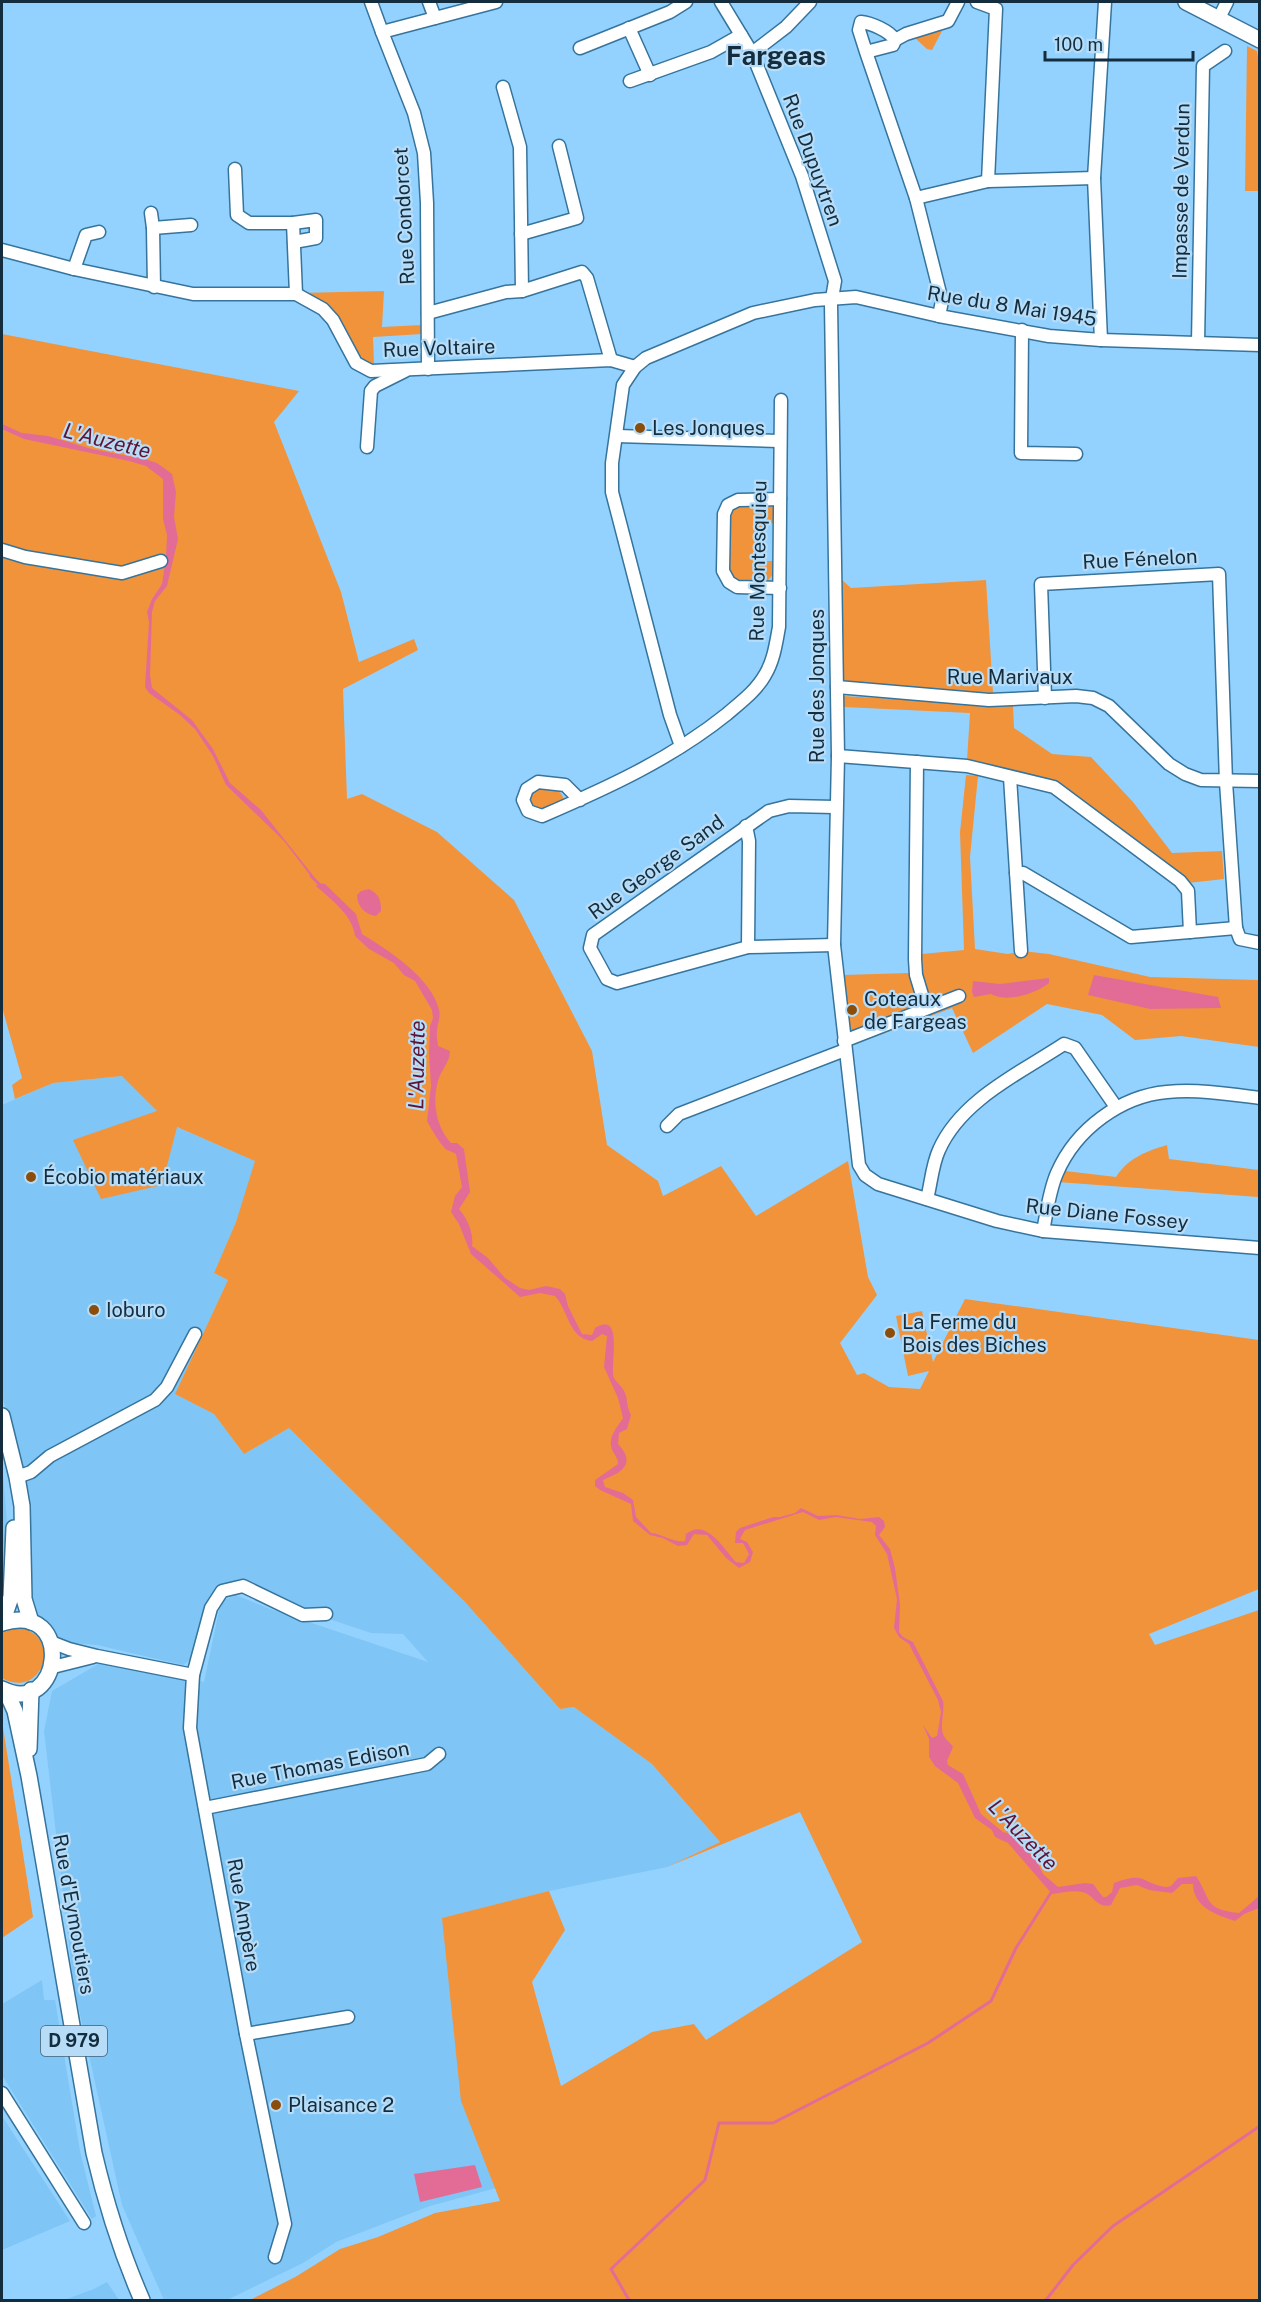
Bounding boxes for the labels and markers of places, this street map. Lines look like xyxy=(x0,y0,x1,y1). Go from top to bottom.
place label: Les Jonques xyxy=(652,416,765,440)
marker: Les Jonques xyxy=(633,421,647,435)
place label: Coteaux de Fargeas xyxy=(864,987,967,1034)
marker: Coteaux de Fargeas xyxy=(845,1003,859,1017)
place label: Écobio matériaux xyxy=(43,1164,204,1189)
marker: Écobio matériaux xyxy=(24,1170,38,1184)
place label: Ioburo xyxy=(106,1298,165,1322)
marker: Ioburo xyxy=(87,1303,101,1317)
place label: La Ferme du Bois des Biches xyxy=(902,1310,1047,1357)
marker: La Ferme du Bois des Biches xyxy=(883,1326,897,1340)
place label: Plaisance 2 xyxy=(288,2093,394,2117)
marker: Plaisance 2 xyxy=(269,2098,283,2112)

